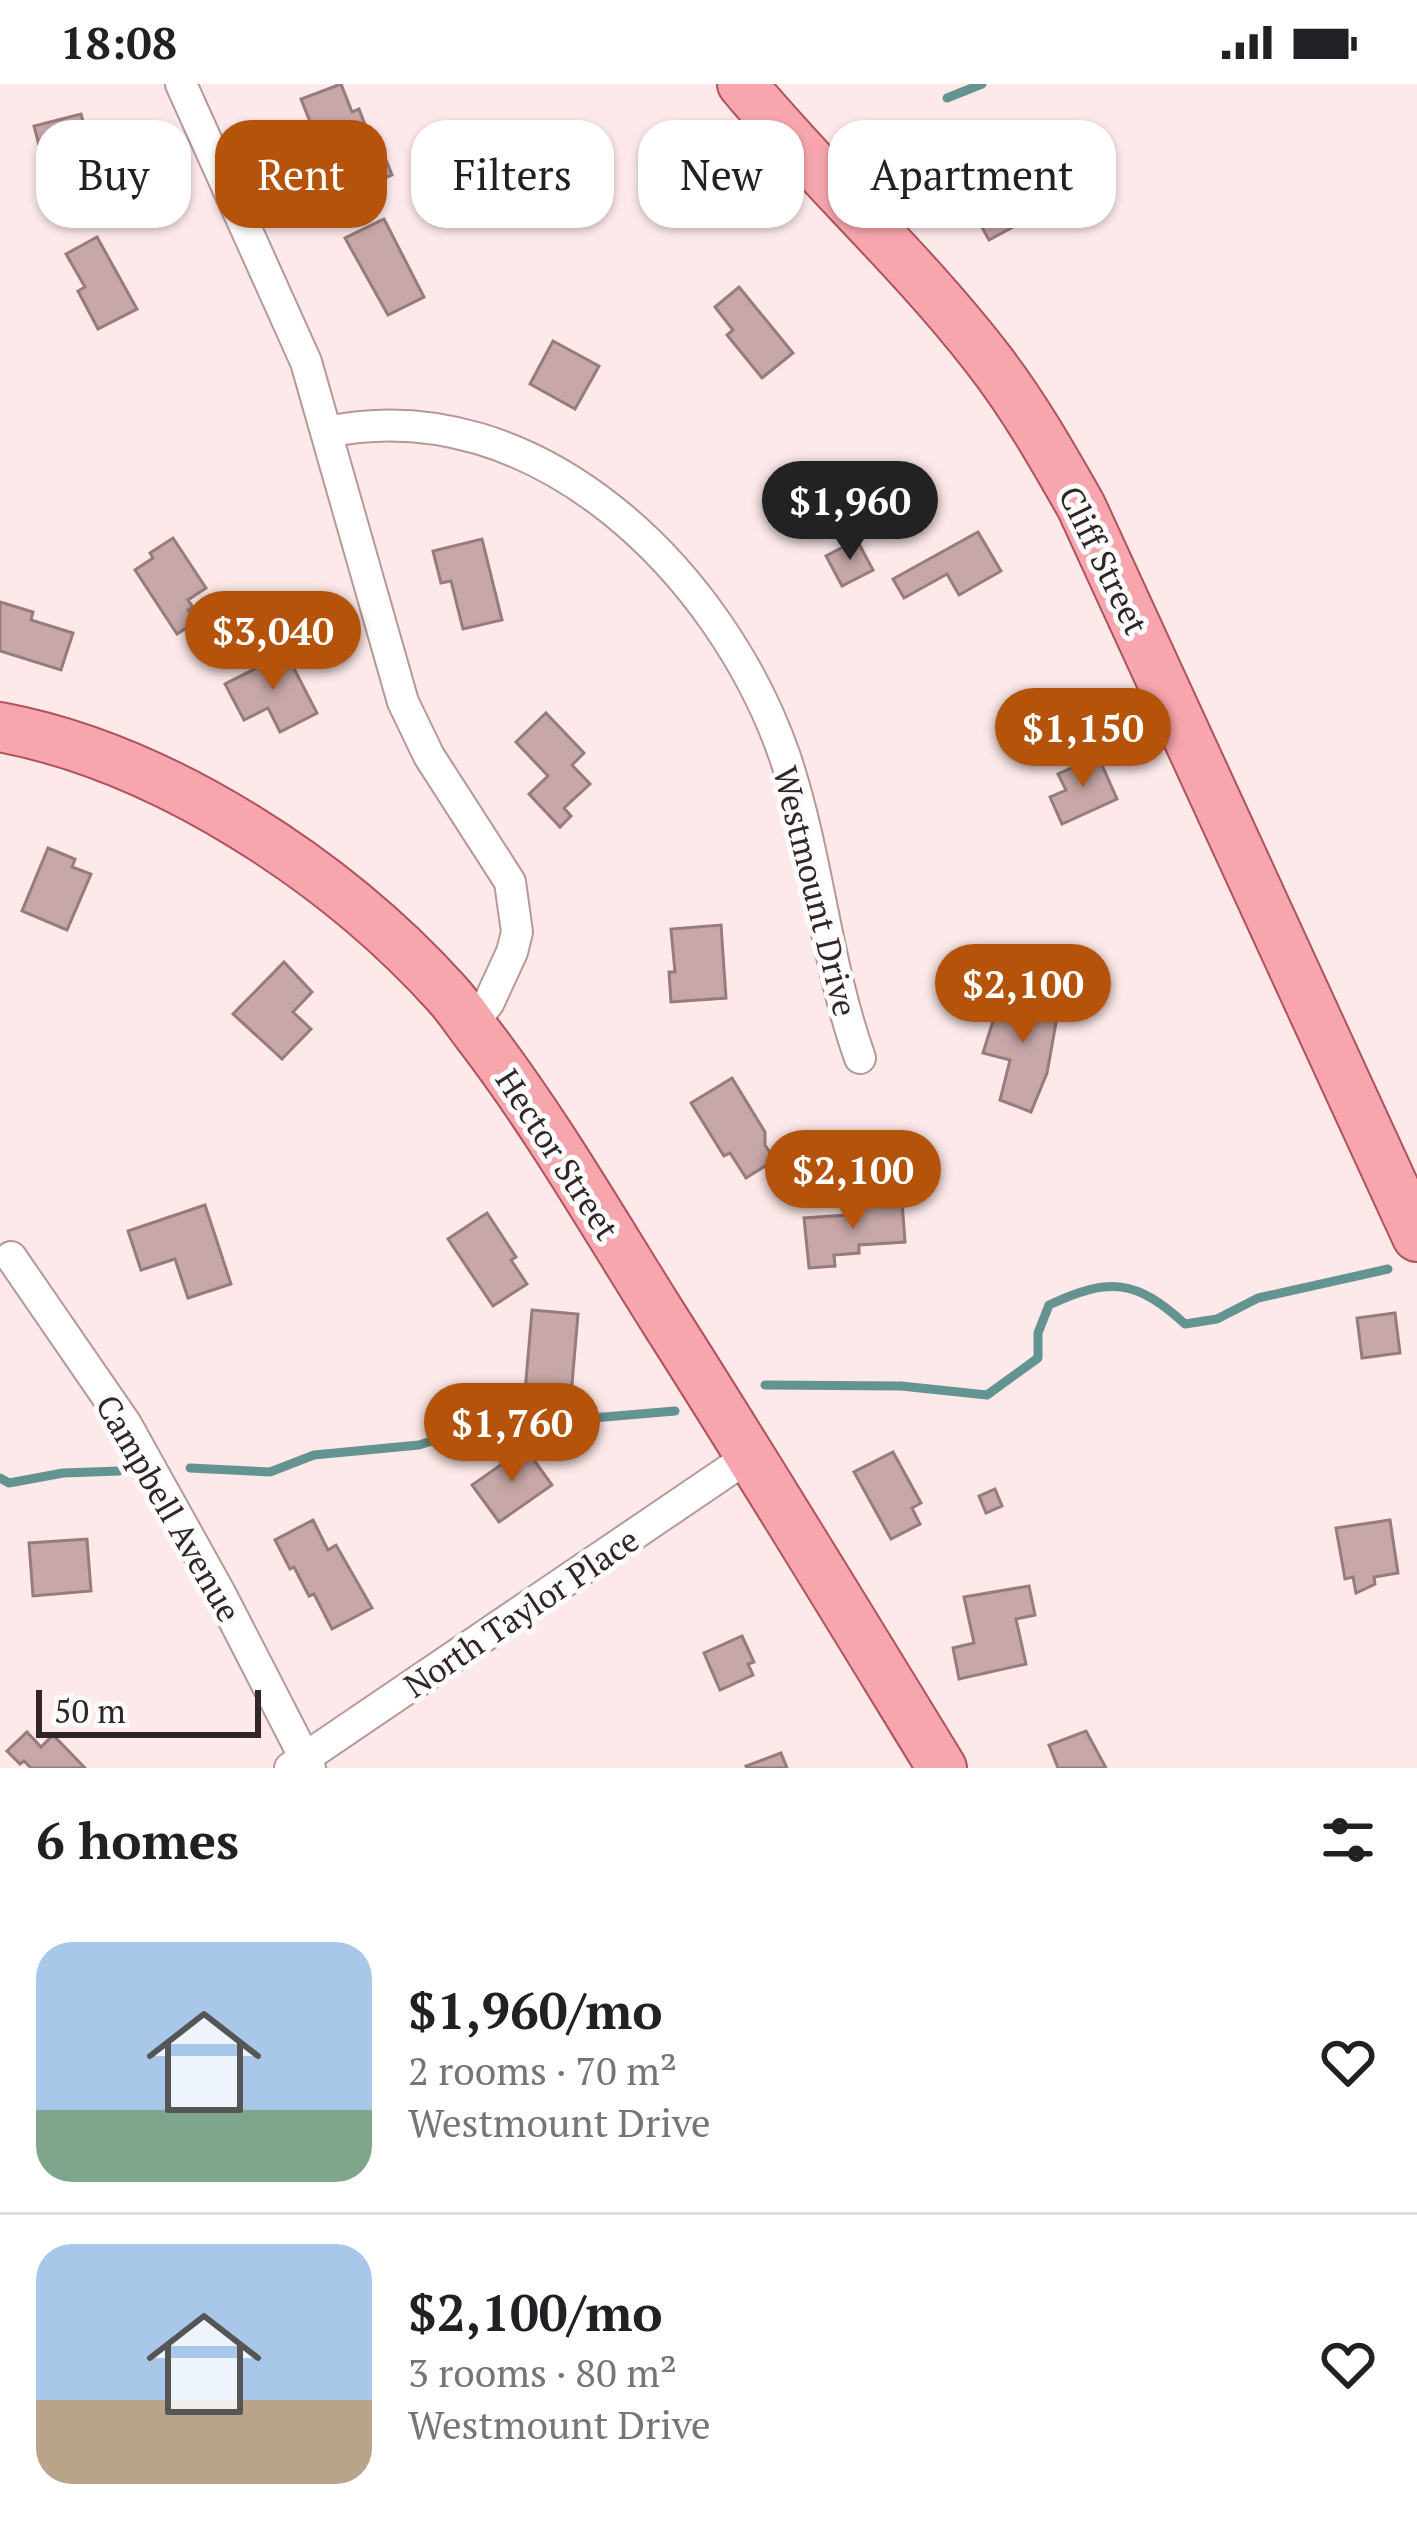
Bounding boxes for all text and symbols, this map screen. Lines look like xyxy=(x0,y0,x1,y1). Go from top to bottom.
text: 18:08 xyxy=(60,12,177,72)
chip: Buy xyxy=(36,120,191,228)
chip: Rent xyxy=(215,120,387,228)
chip: Filters xyxy=(411,120,614,228)
chip: New xyxy=(638,120,804,228)
chip: Apartment xyxy=(828,120,1116,228)
pin: $1,960 xyxy=(752,461,948,563)
text: $1,960 xyxy=(789,474,911,526)
street label: Cliff Street xyxy=(1050,479,1158,641)
pin: $3,040 xyxy=(175,591,371,693)
text: $3,040 xyxy=(212,604,334,656)
pin: $1,150 xyxy=(985,688,1181,790)
text: $1,150 xyxy=(1022,701,1144,753)
street label: Westmount Drive xyxy=(764,762,868,1020)
pin: $2,100 xyxy=(925,944,1121,1046)
text: $2,100 xyxy=(962,957,1084,1009)
street label: Hector Street xyxy=(487,1060,629,1248)
pin: $2,100 xyxy=(755,1130,951,1232)
text: $2,100 xyxy=(792,1143,914,1195)
pin: $1,760 xyxy=(414,1383,610,1485)
street label: Campbell Avenue xyxy=(87,1387,251,1629)
text: $1,760 xyxy=(451,1396,573,1448)
street label: North Taylor Place xyxy=(395,1518,647,1706)
scale bar xyxy=(36,1684,261,1737)
text: 50 m xyxy=(54,1689,126,1732)
text: 6 homes xyxy=(36,1806,239,1874)
icon: filters xyxy=(1315,1807,1381,1873)
text: $1,960/mo xyxy=(408,1976,663,2044)
icon: home xyxy=(132,1990,276,2134)
icon: heart xyxy=(1315,2029,1381,2095)
text: 2 rooms · 70 m² xyxy=(408,2044,677,2096)
text: Westmount Drive xyxy=(408,2096,711,2148)
text: $2,100/mo xyxy=(408,2278,663,2346)
icon: home xyxy=(132,2292,276,2436)
icon: heart xyxy=(1315,2331,1381,2397)
text: 3 rooms · 80 m² xyxy=(408,2346,677,2398)
text: Westmount Drive xyxy=(408,2398,711,2450)

